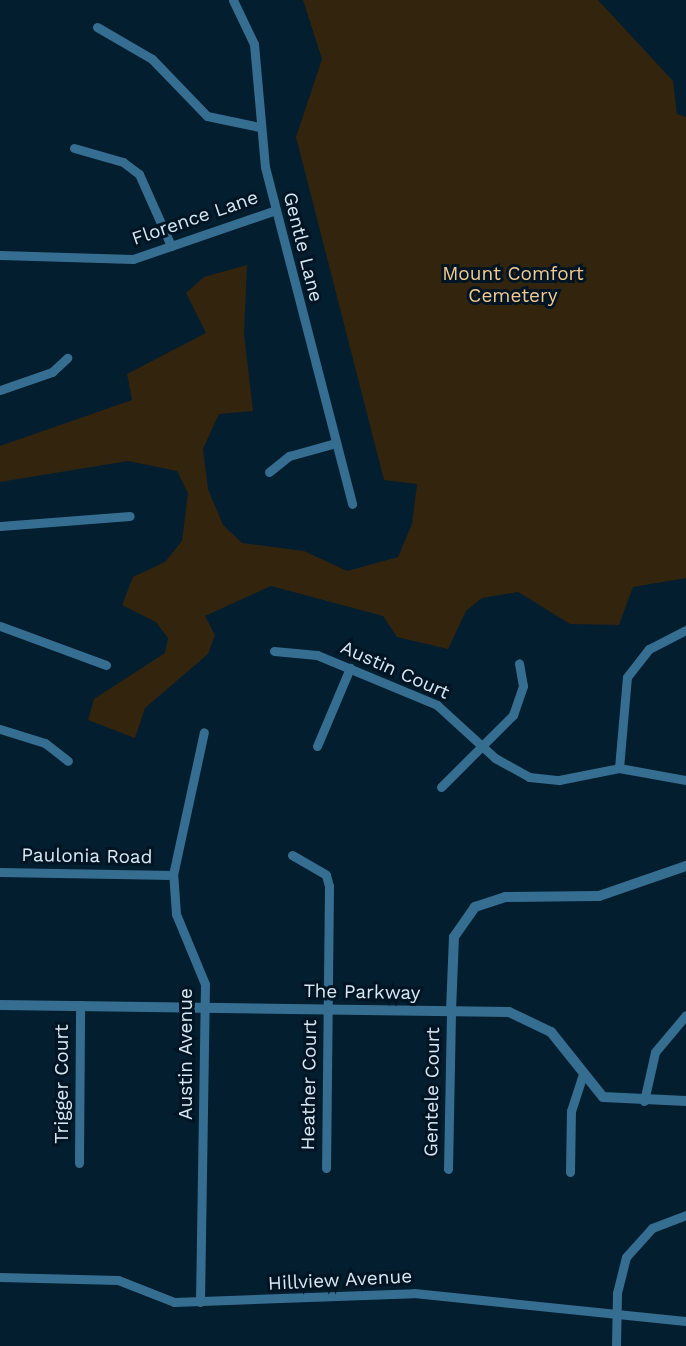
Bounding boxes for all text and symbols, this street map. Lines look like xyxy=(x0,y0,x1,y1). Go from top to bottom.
street label: Florence Lane xyxy=(129,186,261,250)
street label: Gentle Lane xyxy=(278,190,328,304)
park label: Mount Comfort Cemetery xyxy=(442,263,584,307)
street label: Austin Court xyxy=(337,636,453,704)
street label: Paulonia Road xyxy=(21,843,153,869)
street label: The Parkway xyxy=(303,980,421,1004)
street label: Austin Avenue xyxy=(175,988,197,1120)
street label: Heather Court xyxy=(296,1019,322,1151)
street label: Trigger Court xyxy=(51,1024,73,1144)
street label: Gentele Court xyxy=(419,1027,445,1157)
street label: Hillview Avenue xyxy=(267,1265,413,1295)

